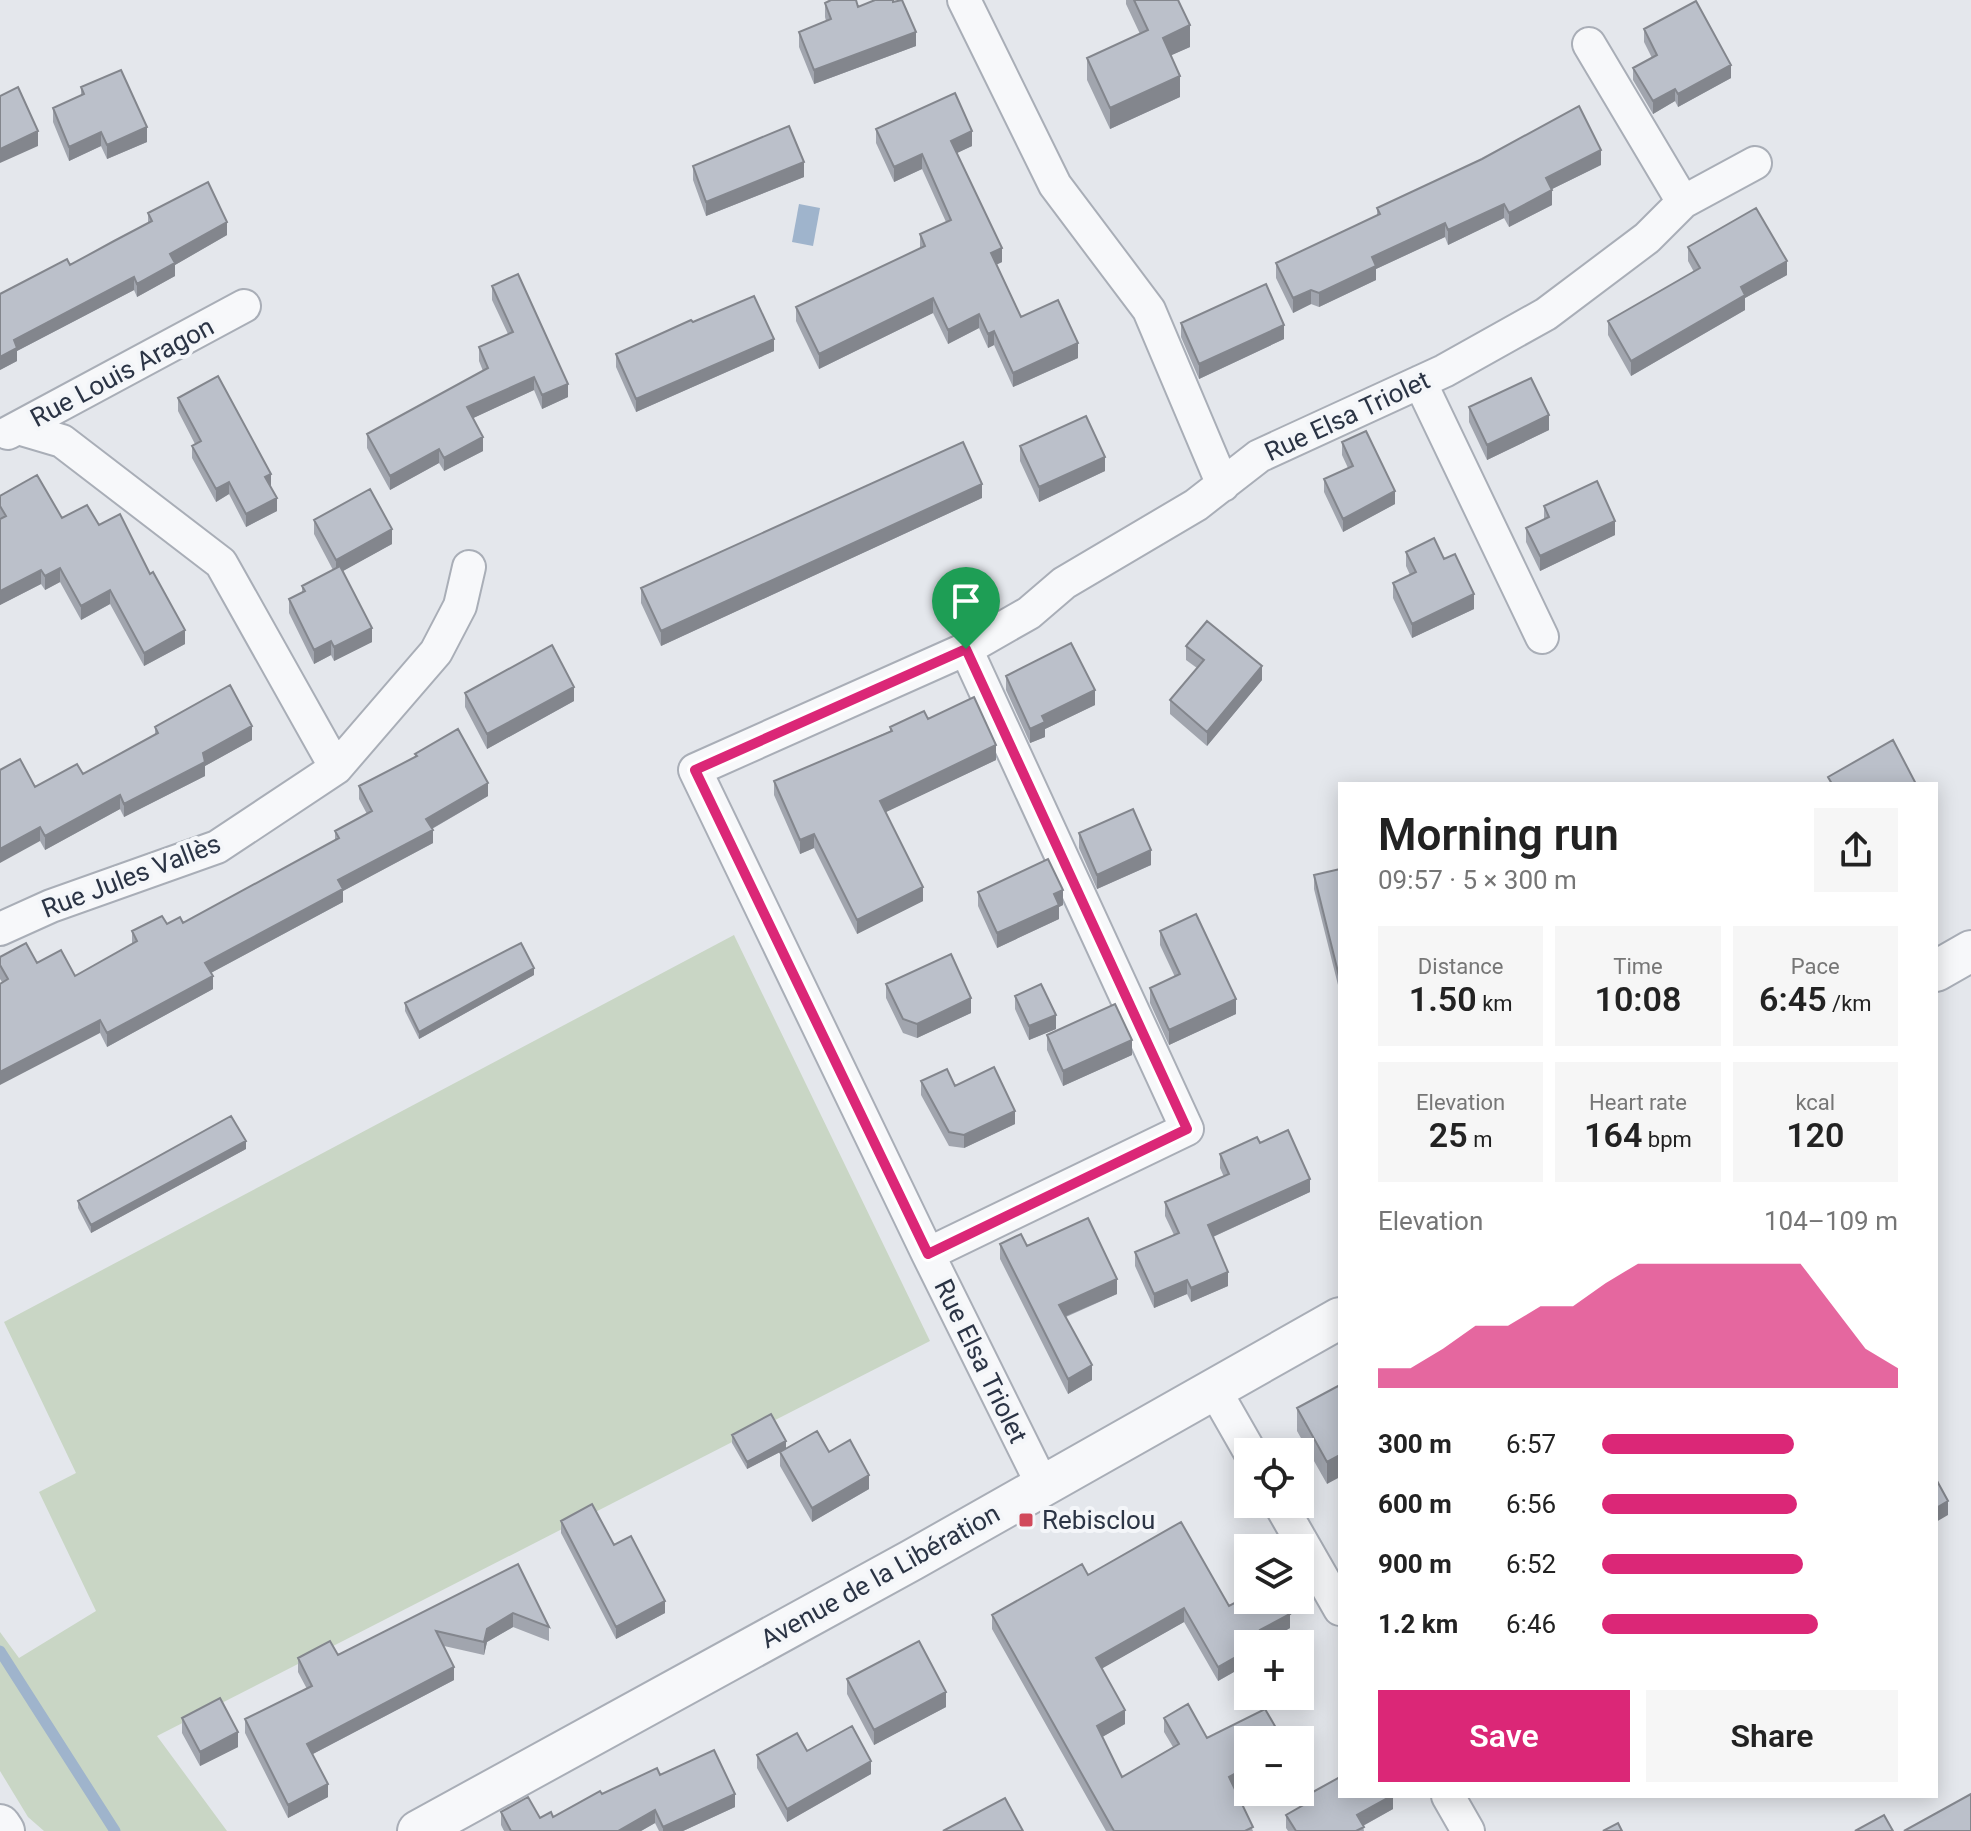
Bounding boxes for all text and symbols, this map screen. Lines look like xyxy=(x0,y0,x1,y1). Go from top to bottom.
street label: Rue Louis Aragon xyxy=(25,311,219,433)
street label: Rue Elsa Triolet xyxy=(1260,365,1434,467)
pin xyxy=(932,567,1000,649)
icon: arrive xyxy=(944,579,988,623)
button: share xyxy=(1814,808,1898,892)
text: Morning run xyxy=(1378,809,1619,861)
street label: Rue Jules Vallès xyxy=(37,828,225,924)
text: 09:57 · 5 × 300 m xyxy=(1378,865,1577,895)
text: Distance xyxy=(1418,954,1503,979)
text: Time xyxy=(1613,954,1663,979)
text: Pace xyxy=(1791,954,1840,979)
text: 1.50 xyxy=(1409,979,1477,1019)
text: 10:08 xyxy=(1595,979,1681,1019)
text: 6:45 xyxy=(1759,979,1827,1019)
text: km xyxy=(1477,991,1513,1016)
text: /km xyxy=(1827,991,1872,1016)
text: Elevation xyxy=(1416,1090,1505,1115)
text: Heart rate xyxy=(1589,1090,1687,1115)
text: kcal xyxy=(1795,1090,1835,1115)
text: 25 xyxy=(1429,1115,1468,1155)
text: 164 xyxy=(1584,1115,1642,1155)
text: 120 xyxy=(1786,1115,1844,1155)
text: m xyxy=(1468,1127,1492,1152)
text: bpm xyxy=(1642,1127,1692,1152)
text: Elevation xyxy=(1378,1206,1483,1236)
text: 104–109 m xyxy=(1764,1206,1898,1236)
street label: Rue Elsa Triolet xyxy=(928,1274,1034,1448)
text: 300 m xyxy=(1378,1429,1452,1459)
text: 6:57 xyxy=(1506,1429,1556,1459)
map controls xyxy=(1234,1438,1314,1806)
button: locate xyxy=(1234,1438,1314,1518)
text: 600 m xyxy=(1378,1489,1452,1519)
text: 6:56 xyxy=(1506,1489,1556,1519)
street label: Avenue de la Libération xyxy=(755,1498,1005,1654)
place label: Rebisclou xyxy=(1042,1505,1155,1535)
marker: Rebisclou xyxy=(1017,1511,1035,1529)
button: layers xyxy=(1234,1534,1314,1614)
text: 900 m xyxy=(1378,1549,1452,1579)
text: 6:52 xyxy=(1506,1549,1556,1579)
text: 1.2 km xyxy=(1378,1609,1458,1639)
text: 6:46 xyxy=(1506,1609,1556,1639)
button: + xyxy=(1234,1630,1314,1710)
button: Save xyxy=(1378,1690,1630,1782)
button: Share xyxy=(1646,1690,1898,1782)
button: − xyxy=(1234,1726,1314,1806)

